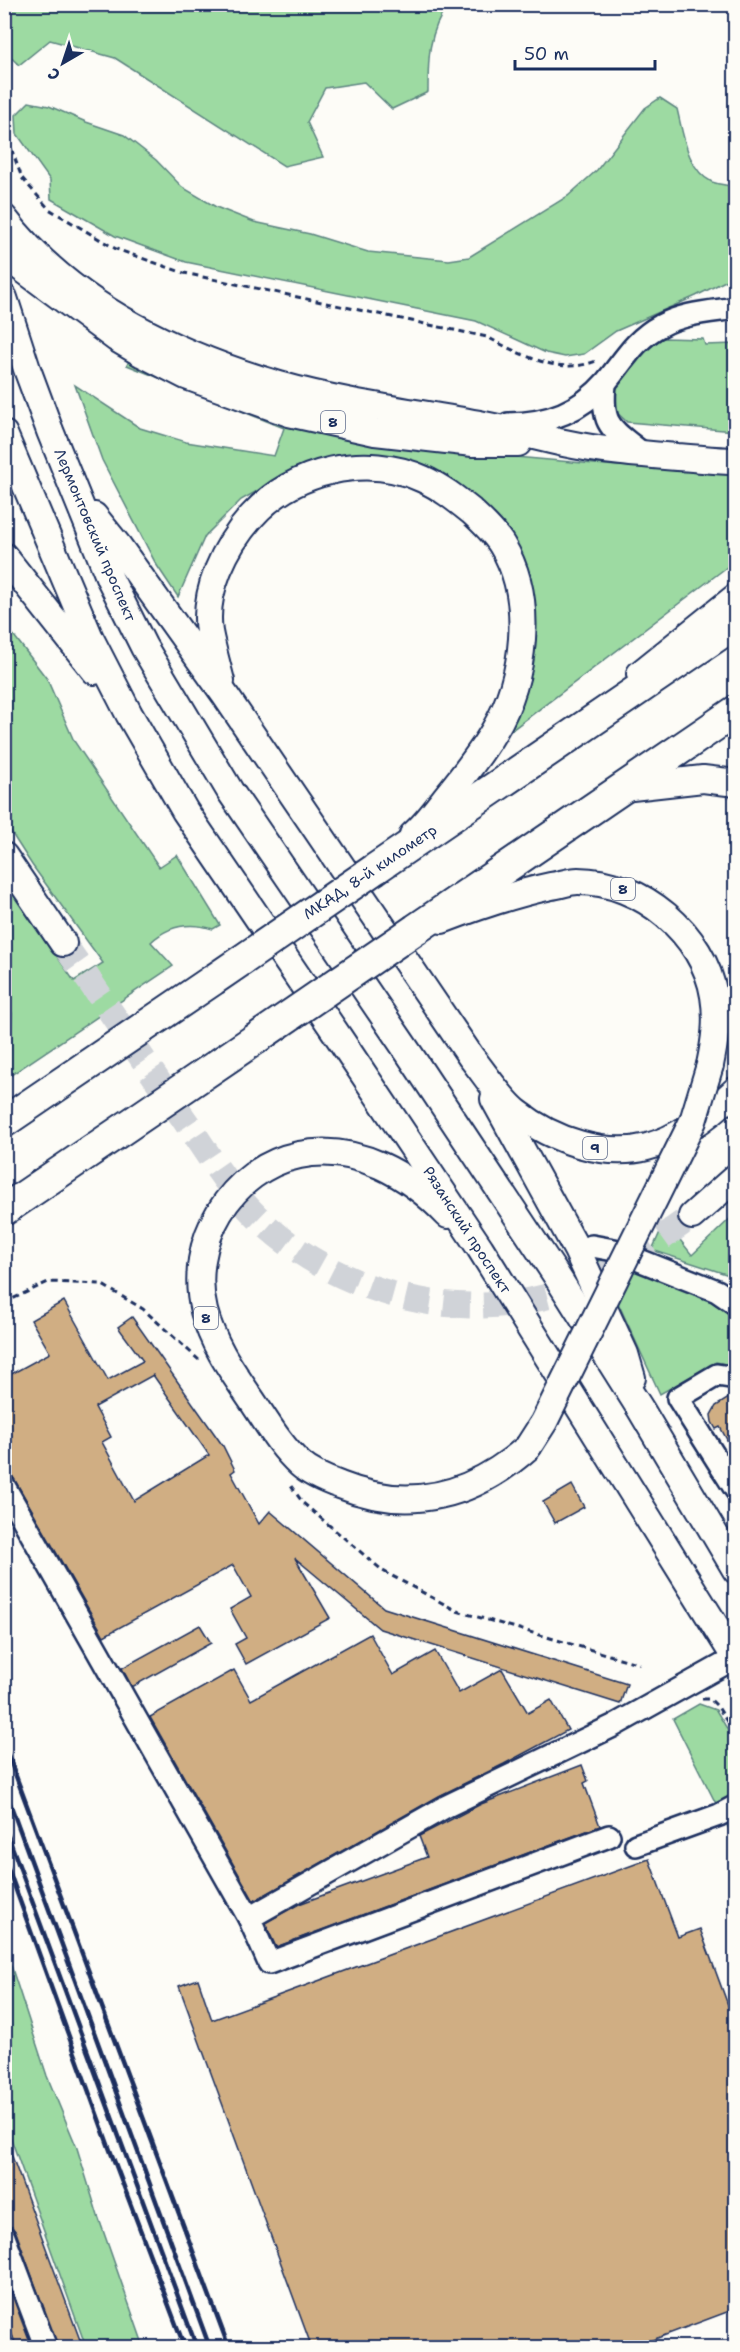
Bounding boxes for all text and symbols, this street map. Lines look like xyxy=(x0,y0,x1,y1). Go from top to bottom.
north arrow xyxy=(33,33,93,93)
scale bar xyxy=(515,33,654,71)
text: 50 m xyxy=(524,42,569,66)
text: С xyxy=(43,63,64,86)
road number: 8 xyxy=(321,411,345,433)
street label: Лермонтовский проспект xyxy=(49,445,141,625)
street label: МКАД, 8-й километр xyxy=(299,820,441,924)
road number: 8 xyxy=(611,878,635,900)
road number: 9 xyxy=(583,1137,607,1159)
street label: Рязанский проспект xyxy=(418,1163,516,1298)
road number: 8 xyxy=(194,1307,218,1329)

